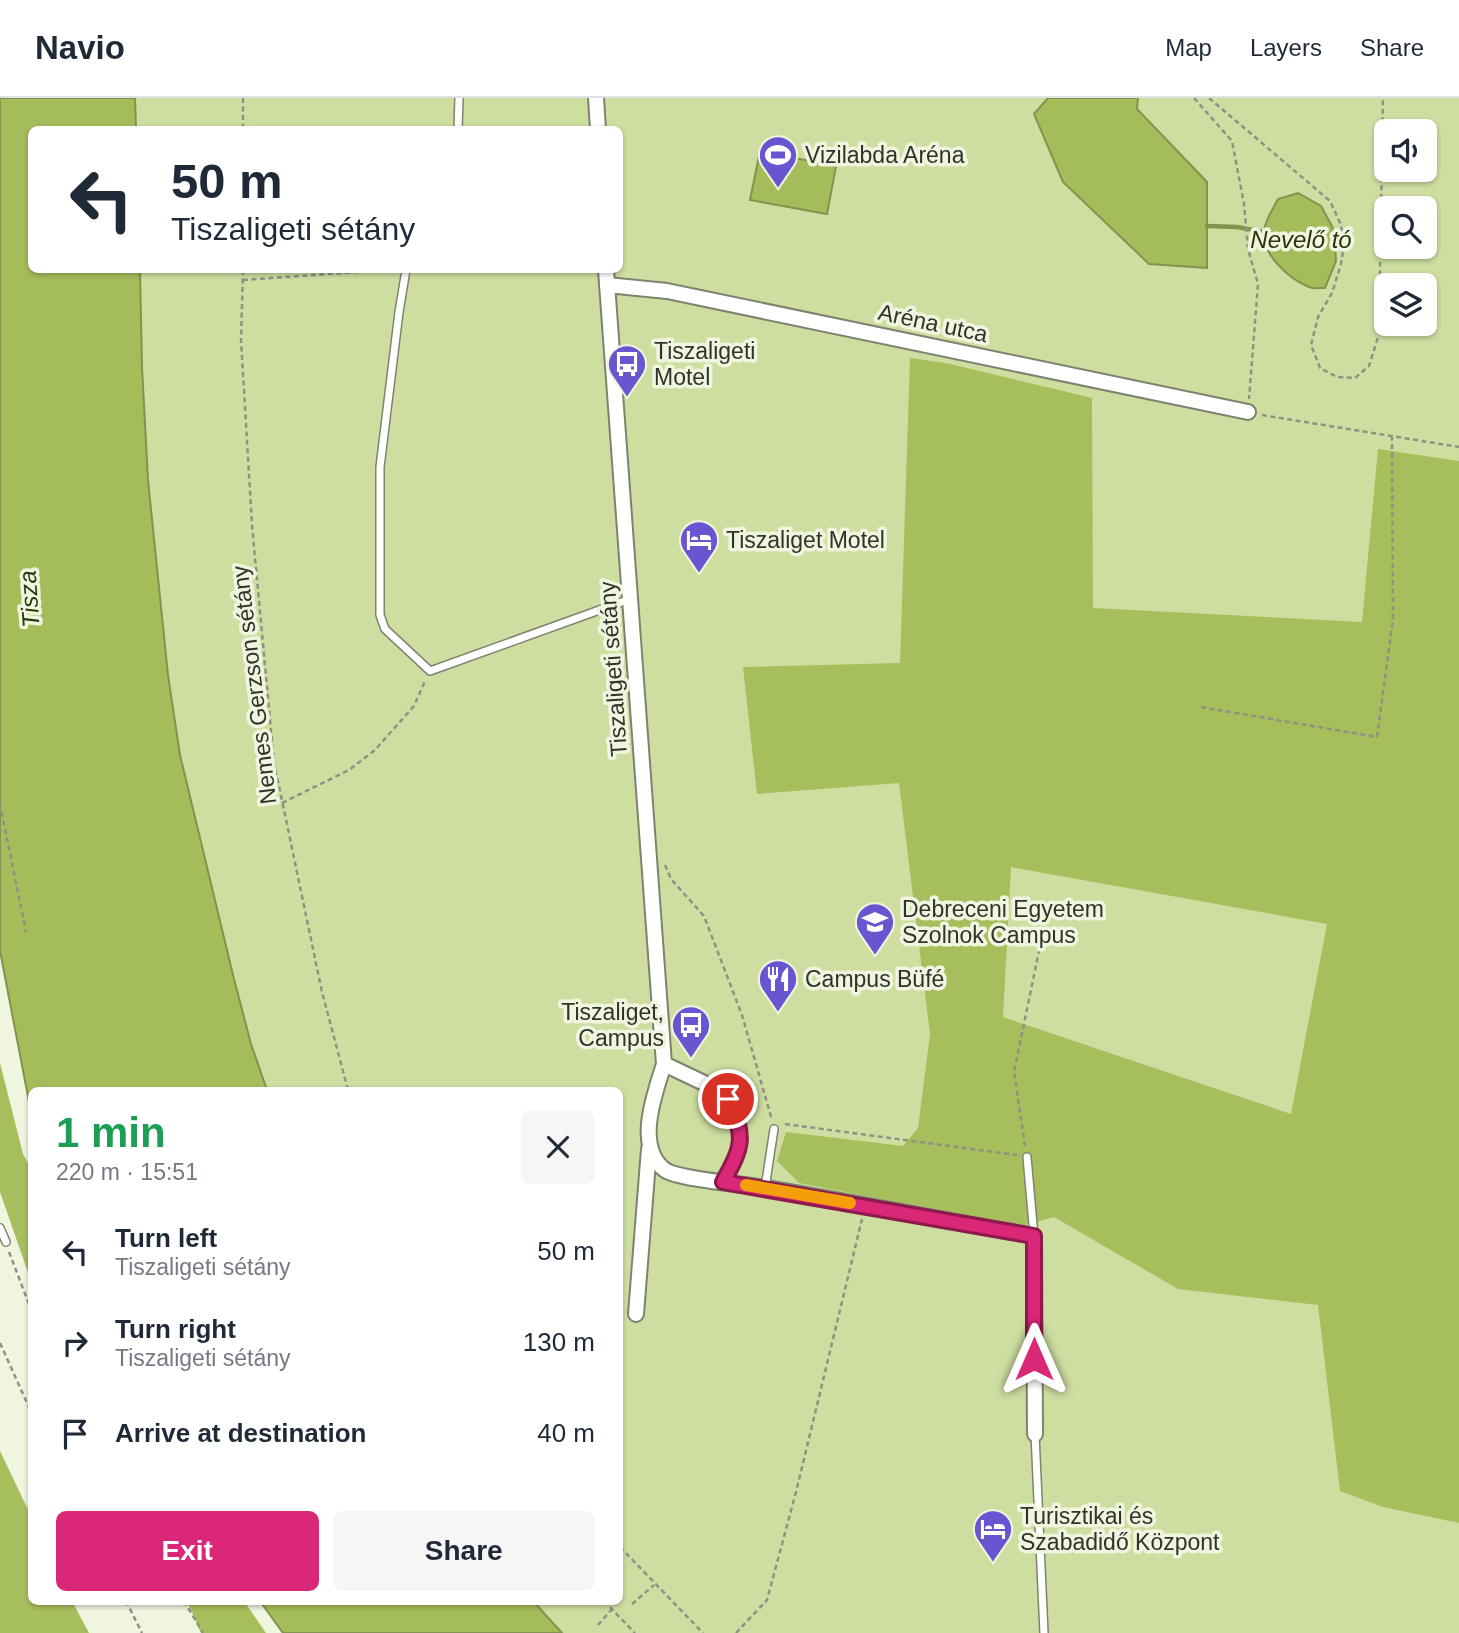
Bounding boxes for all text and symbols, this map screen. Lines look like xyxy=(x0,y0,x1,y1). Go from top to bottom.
text: Navio xyxy=(35,29,125,66)
text: Map xyxy=(1165,34,1212,61)
text: Layers xyxy=(1250,34,1322,61)
text: Share xyxy=(1360,34,1424,61)
map controls xyxy=(1374,119,1437,336)
button: sound xyxy=(1374,119,1437,182)
sports icon: Vizilabda Aréna xyxy=(757,134,799,189)
place label: Vizilabda Aréna xyxy=(805,142,965,168)
icon: left xyxy=(56,154,147,245)
text: 50 m xyxy=(171,154,283,208)
button: search xyxy=(1374,196,1437,259)
text: Tiszaligeti sétány xyxy=(171,211,415,247)
water label: Nevelő tó xyxy=(1250,226,1352,253)
button: layers xyxy=(1374,273,1437,336)
street label: Aréna utca xyxy=(876,299,990,347)
place label: Tiszaligeti Motel xyxy=(654,338,755,390)
bus stop icon: Tiszaligeti Motel xyxy=(606,343,648,398)
hotel icon: Tiszaliget Motel xyxy=(678,519,720,574)
place label: Tiszaliget Motel xyxy=(726,527,885,553)
street label: Nemes Gerzson sétány xyxy=(226,564,282,806)
water label: Tisza xyxy=(14,570,44,628)
street label: Tiszaligeti sétány xyxy=(594,580,632,757)
place label: Debreceni Egyetem Szolnok Campus xyxy=(902,896,1104,948)
school or university icon: Debreceni Egyetem Szolnok Campus xyxy=(854,901,896,956)
restaurant icon: Campus Büfé xyxy=(757,958,799,1013)
place label: Campus Büfé xyxy=(805,966,944,992)
place label: Tiszaliget, Campus xyxy=(561,999,664,1051)
bus stop icon: Tiszaliget, Campus xyxy=(670,1004,712,1059)
pin xyxy=(698,1069,758,1129)
icon: arrive xyxy=(709,1080,747,1118)
text: 1 min xyxy=(56,1109,166,1156)
button: close xyxy=(521,1110,595,1184)
text: 220 m · 15:51 xyxy=(56,1159,198,1185)
text: Turn left xyxy=(115,1223,217,1253)
icon: left xyxy=(56,1233,94,1271)
text: 50 m xyxy=(537,1236,595,1266)
text: Tiszaligeti sétány xyxy=(115,1254,291,1280)
text: Turn right xyxy=(115,1314,236,1344)
position arrow xyxy=(997,1322,1071,1396)
icon: right xyxy=(56,1324,94,1362)
text: 130 m xyxy=(523,1327,595,1357)
text: Tiszaligeti sétány xyxy=(115,1345,291,1371)
icon: arrive xyxy=(56,1415,94,1453)
text: Arrive at destination xyxy=(115,1418,366,1448)
text: 40 m xyxy=(537,1418,595,1448)
place label: Turisztikai és Szabadidő Központ xyxy=(1020,1503,1220,1555)
hotel icon: Turisztikai és Szabadidő Központ xyxy=(972,1508,1014,1563)
button: Exit xyxy=(56,1511,319,1591)
button: Share xyxy=(333,1511,595,1591)

